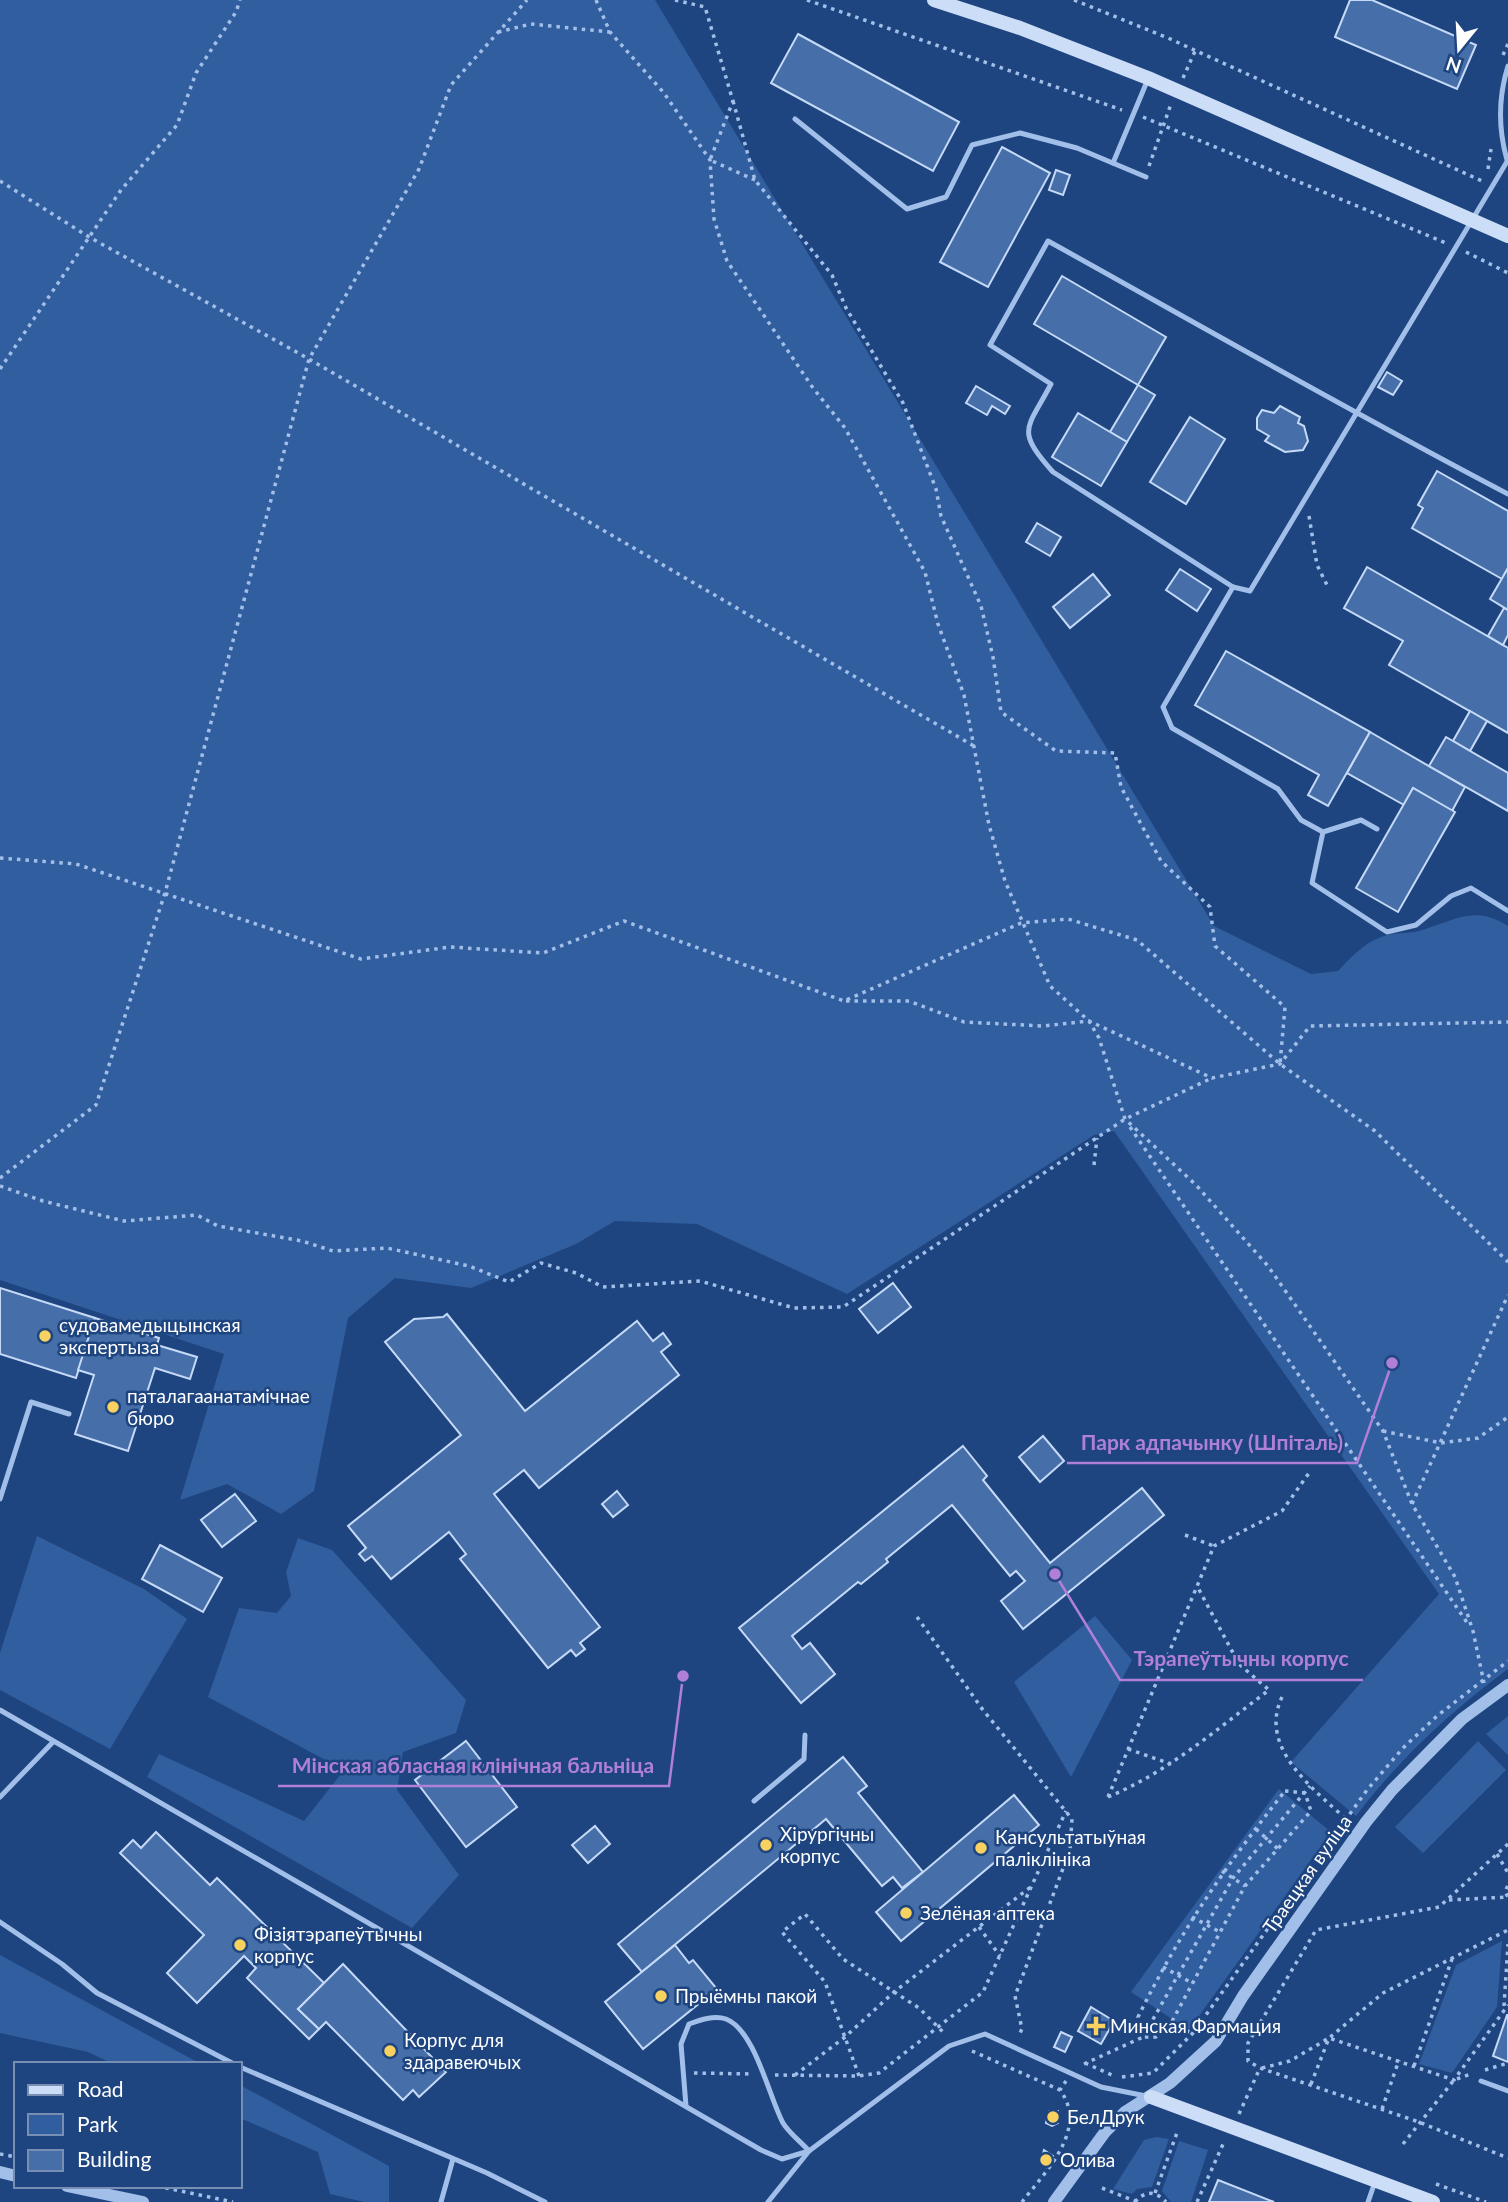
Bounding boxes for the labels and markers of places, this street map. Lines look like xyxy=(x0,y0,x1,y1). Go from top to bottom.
place label: судовамедыцынская экспертыза xyxy=(59,1313,241,1358)
marker: судовамедыцынская экспертыза xyxy=(37,1328,53,1344)
place label: паталагаанатамічнае бюро xyxy=(127,1384,310,1429)
marker: паталагаанатамічнае бюро xyxy=(105,1399,121,1415)
callout: Парк адпачынку (Шпіталь) xyxy=(1067,1421,1357,1463)
callout: Тэрапеўтычны корпус xyxy=(1120,1638,1363,1680)
callout: Мінская абласная клінічная бальніца xyxy=(278,1744,669,1786)
place label: Хірургічны корпус xyxy=(780,1822,874,1867)
place label: Кансультатыўная паліклініка xyxy=(995,1825,1146,1870)
marker: Хірургічны корпус xyxy=(758,1837,774,1853)
marker: Кансультатыўная паліклініка xyxy=(973,1840,989,1856)
place label: Зелёная аптека xyxy=(920,1901,1055,1924)
marker: Зелёная аптека xyxy=(898,1905,914,1921)
place label: Фізіятэрапеўтычны корпус xyxy=(254,1922,422,1967)
marker: Фізіятэрапеўтычны корпус xyxy=(232,1937,248,1953)
place label: Прыёмны пакой xyxy=(675,1984,817,2007)
marker: Прыёмны пакой xyxy=(653,1988,669,2004)
place label: Минская Фармация xyxy=(1110,2014,1281,2037)
marker: Минская Фармация xyxy=(1088,2018,1104,2034)
place label: Корпус для здаравеючых xyxy=(404,2028,522,2073)
marker: Корпус для здаравеючых xyxy=(382,2043,398,2059)
place label: БелДрук xyxy=(1067,2105,1145,2128)
marker: БелДрук xyxy=(1045,2109,1061,2125)
place label: Олива xyxy=(1060,2148,1115,2171)
marker: Олива xyxy=(1038,2152,1054,2168)

